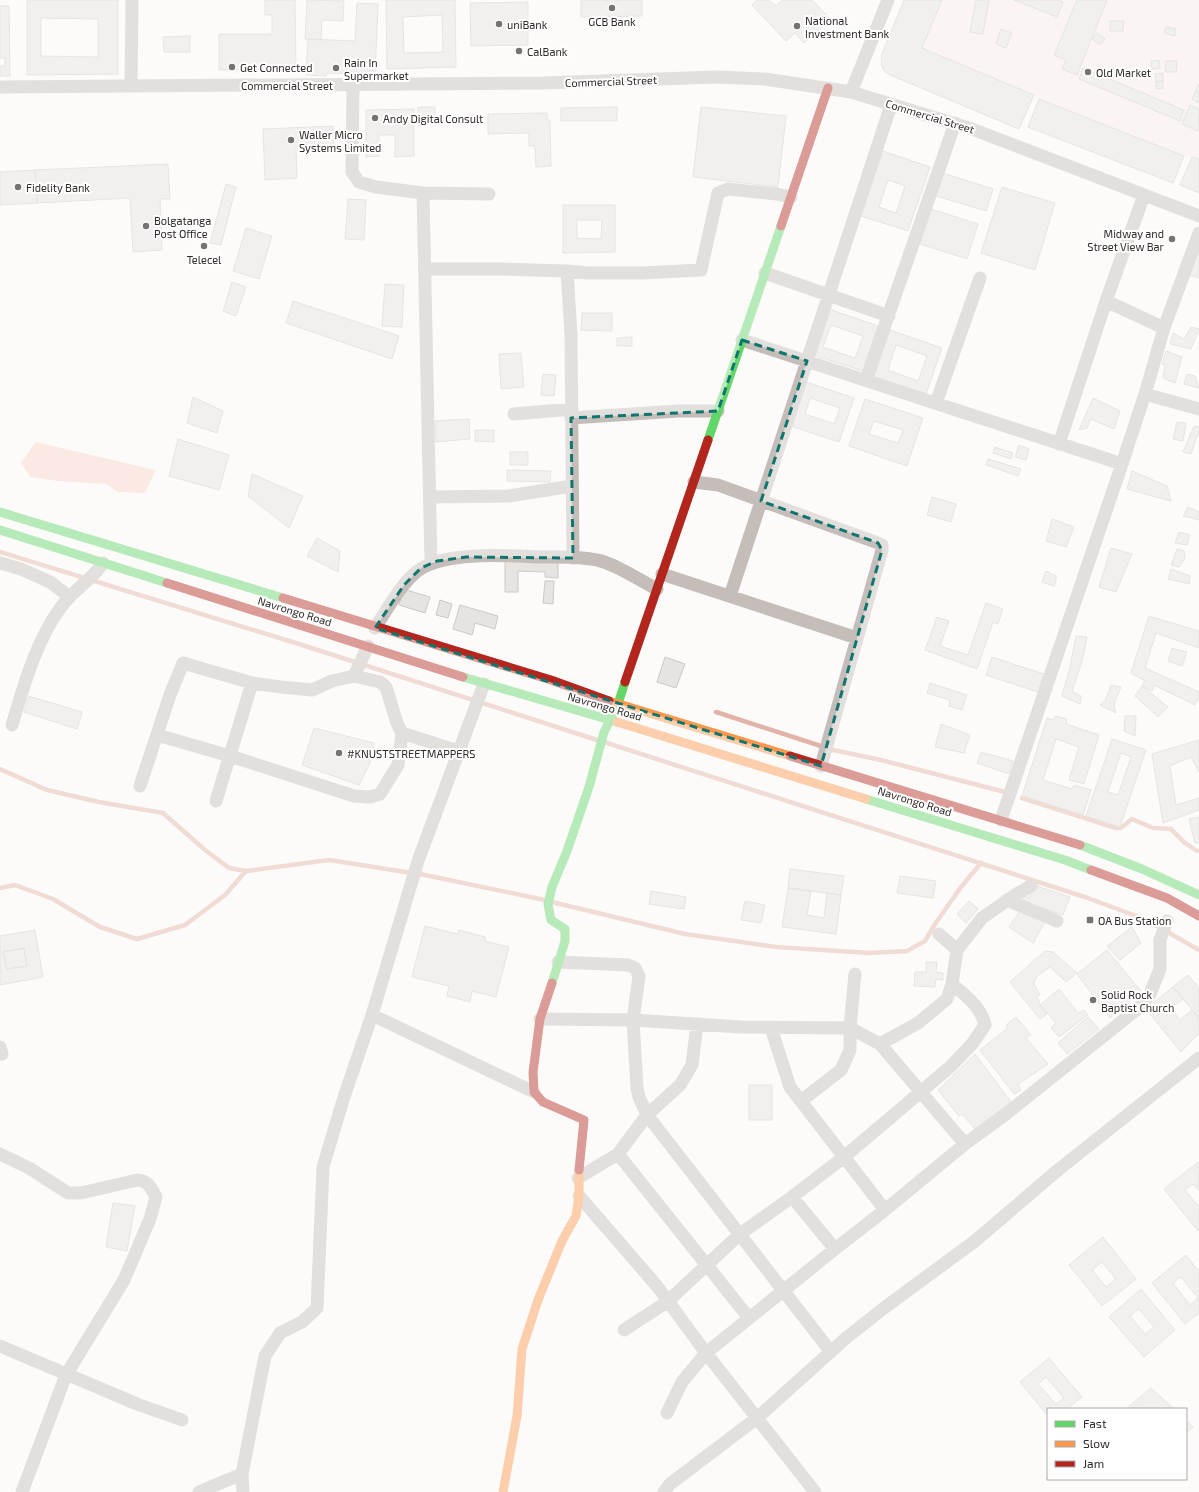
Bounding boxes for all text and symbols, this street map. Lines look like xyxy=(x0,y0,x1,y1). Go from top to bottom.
marker: GCB Bank xyxy=(607,3,617,13)
place label: National Investment Bank xyxy=(805,14,890,40)
place label: GCB Bank xyxy=(588,15,636,28)
place label: uniBank xyxy=(507,18,548,31)
marker: uniBank xyxy=(494,19,504,29)
marker: National Investment Bank xyxy=(792,21,802,31)
place label: CalBank xyxy=(527,45,568,58)
marker: CalBank xyxy=(514,46,524,56)
place label: Rain In Supermarket xyxy=(344,56,409,82)
place label: Get Connected xyxy=(240,61,312,74)
marker: Get Connected xyxy=(227,62,237,72)
marker: Rain In Supermarket xyxy=(331,63,341,73)
place label: Old Market xyxy=(1096,66,1151,79)
marker: Old Market xyxy=(1083,67,1093,77)
street label: Commercial Street xyxy=(565,73,657,89)
street label: Commercial Street xyxy=(241,79,333,92)
street label: Commercial Street xyxy=(884,96,976,136)
place label: Andy Digital Consult xyxy=(383,112,483,125)
marker: Andy Digital Consult xyxy=(370,113,380,123)
place label: Waller Micro Systems Limited xyxy=(299,128,381,154)
marker: Waller Micro Systems Limited xyxy=(286,135,296,145)
place label: Fidelity Bank xyxy=(26,181,90,194)
marker: Fidelity Bank xyxy=(13,182,23,192)
place label: Bolgatanga Post Office xyxy=(154,214,211,240)
marker: Bolgatanga Post Office xyxy=(141,221,151,231)
place label: Midway and Street View Bar xyxy=(1087,227,1165,253)
marker: Midway and Street View Bar xyxy=(1167,234,1177,244)
marker: Telecel xyxy=(199,241,209,251)
place label: Telecel xyxy=(187,253,222,266)
street label: Navrongo Road xyxy=(256,594,334,628)
street label: Navrongo Road xyxy=(566,689,644,723)
place label: #KNUSTSTREETMAPPERS xyxy=(347,747,475,760)
marker: #KNUSTSTREETMAPPERS xyxy=(334,748,344,758)
street label: Navrongo Road xyxy=(876,784,954,818)
place label: OA Bus Station xyxy=(1098,914,1171,927)
marker: OA Bus Station xyxy=(1085,915,1095,925)
place label: Solid Rock Baptist Church xyxy=(1101,988,1174,1014)
marker: Solid Rock Baptist Church xyxy=(1088,995,1098,1005)
legend xyxy=(1047,1408,1187,1480)
text: Fast xyxy=(1083,1416,1107,1430)
text: Slow xyxy=(1083,1436,1110,1450)
text: Jam xyxy=(1083,1456,1104,1470)

